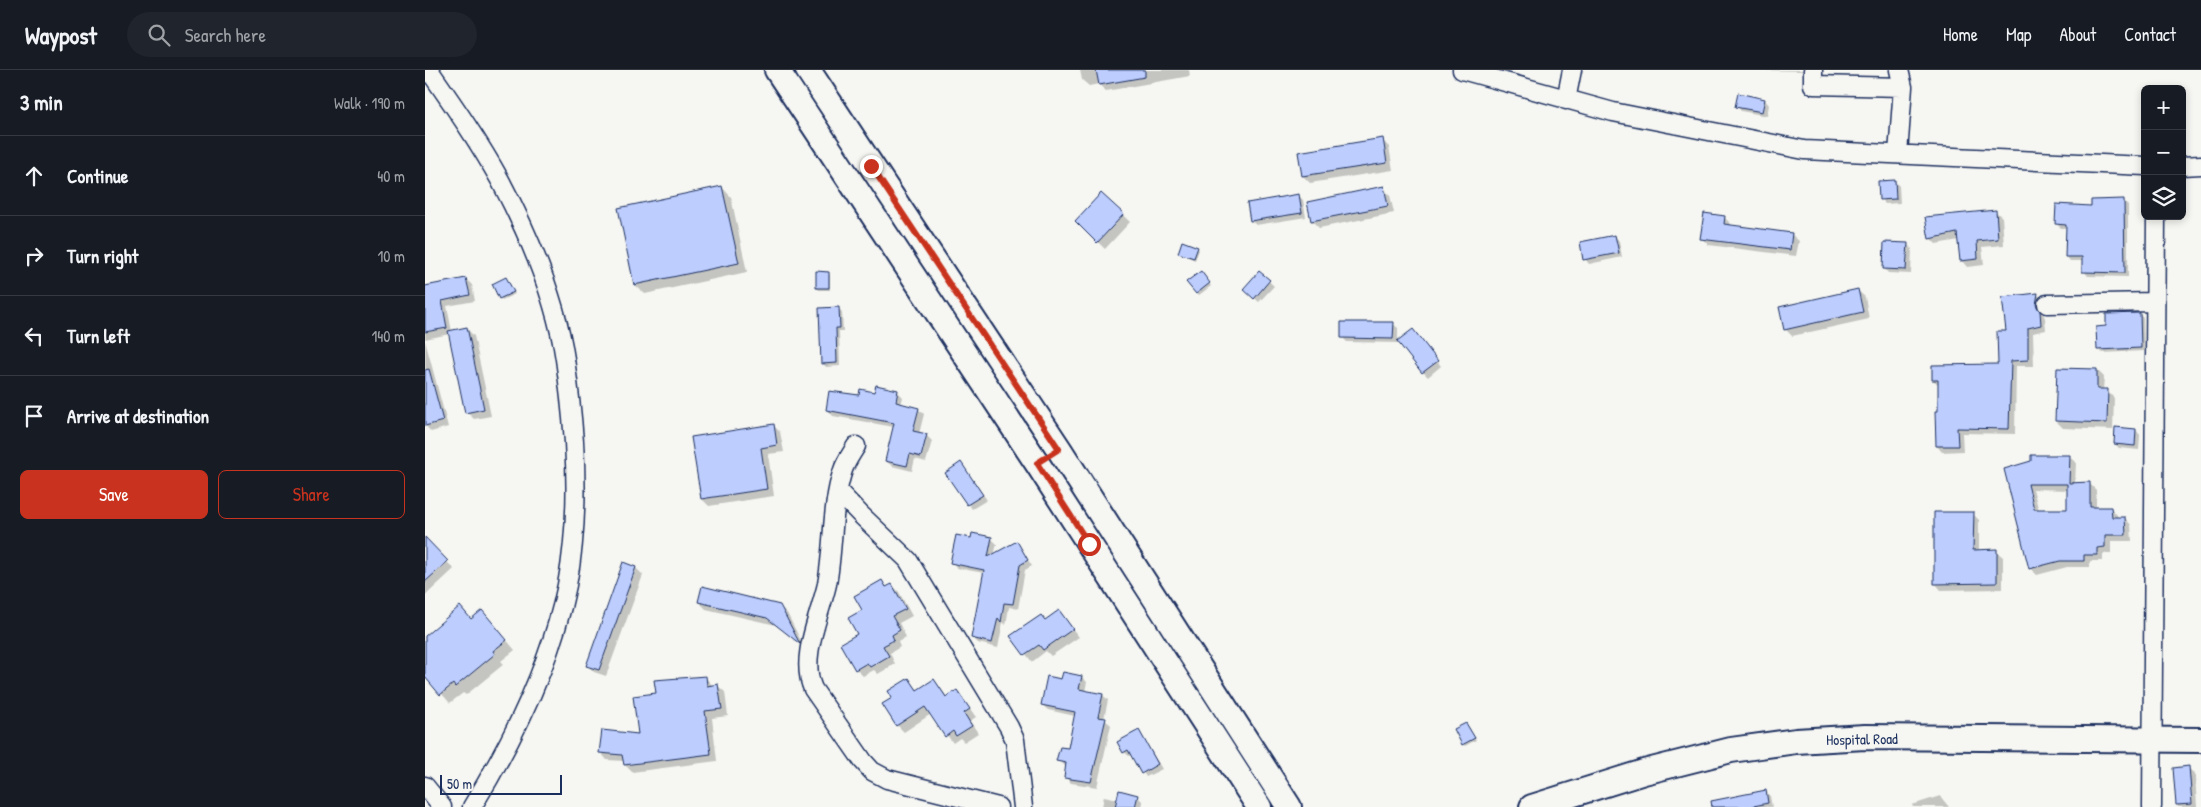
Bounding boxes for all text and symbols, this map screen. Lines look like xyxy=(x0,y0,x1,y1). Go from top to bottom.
search box xyxy=(127,12,477,57)
text: Waypost xyxy=(25,19,97,51)
icon: search xyxy=(145,21,173,49)
text: Search here xyxy=(185,22,266,48)
text: Home xyxy=(1943,22,1978,47)
text: Map xyxy=(2006,22,2031,47)
text: About xyxy=(2059,22,2096,47)
text: Contact xyxy=(2124,22,2176,47)
map controls xyxy=(2141,85,2186,220)
button: + xyxy=(2141,85,2186,130)
text: 3 min xyxy=(20,88,63,117)
text: Walk · 190 m xyxy=(334,92,405,114)
button: − xyxy=(2141,130,2186,175)
route end xyxy=(860,155,883,178)
icon: ahead xyxy=(20,162,48,190)
text: Continue xyxy=(67,163,128,189)
text: 40 m xyxy=(377,165,405,187)
button: layers xyxy=(2141,175,2186,220)
icon: right xyxy=(20,242,48,270)
text: Turn right xyxy=(67,243,138,269)
text: 10 m xyxy=(377,245,405,267)
icon: left xyxy=(20,322,48,350)
text: Turn left xyxy=(67,323,130,349)
text: 140 m xyxy=(371,325,405,347)
icon: arrive xyxy=(20,402,48,430)
text: Arrive at destination xyxy=(67,403,209,429)
button: Save xyxy=(20,470,208,519)
button: Share xyxy=(218,470,405,519)
route start xyxy=(1078,533,1101,556)
street label: Hospital Road xyxy=(1826,728,1898,750)
scale bar xyxy=(440,772,563,795)
text: 50 m xyxy=(447,774,472,793)

